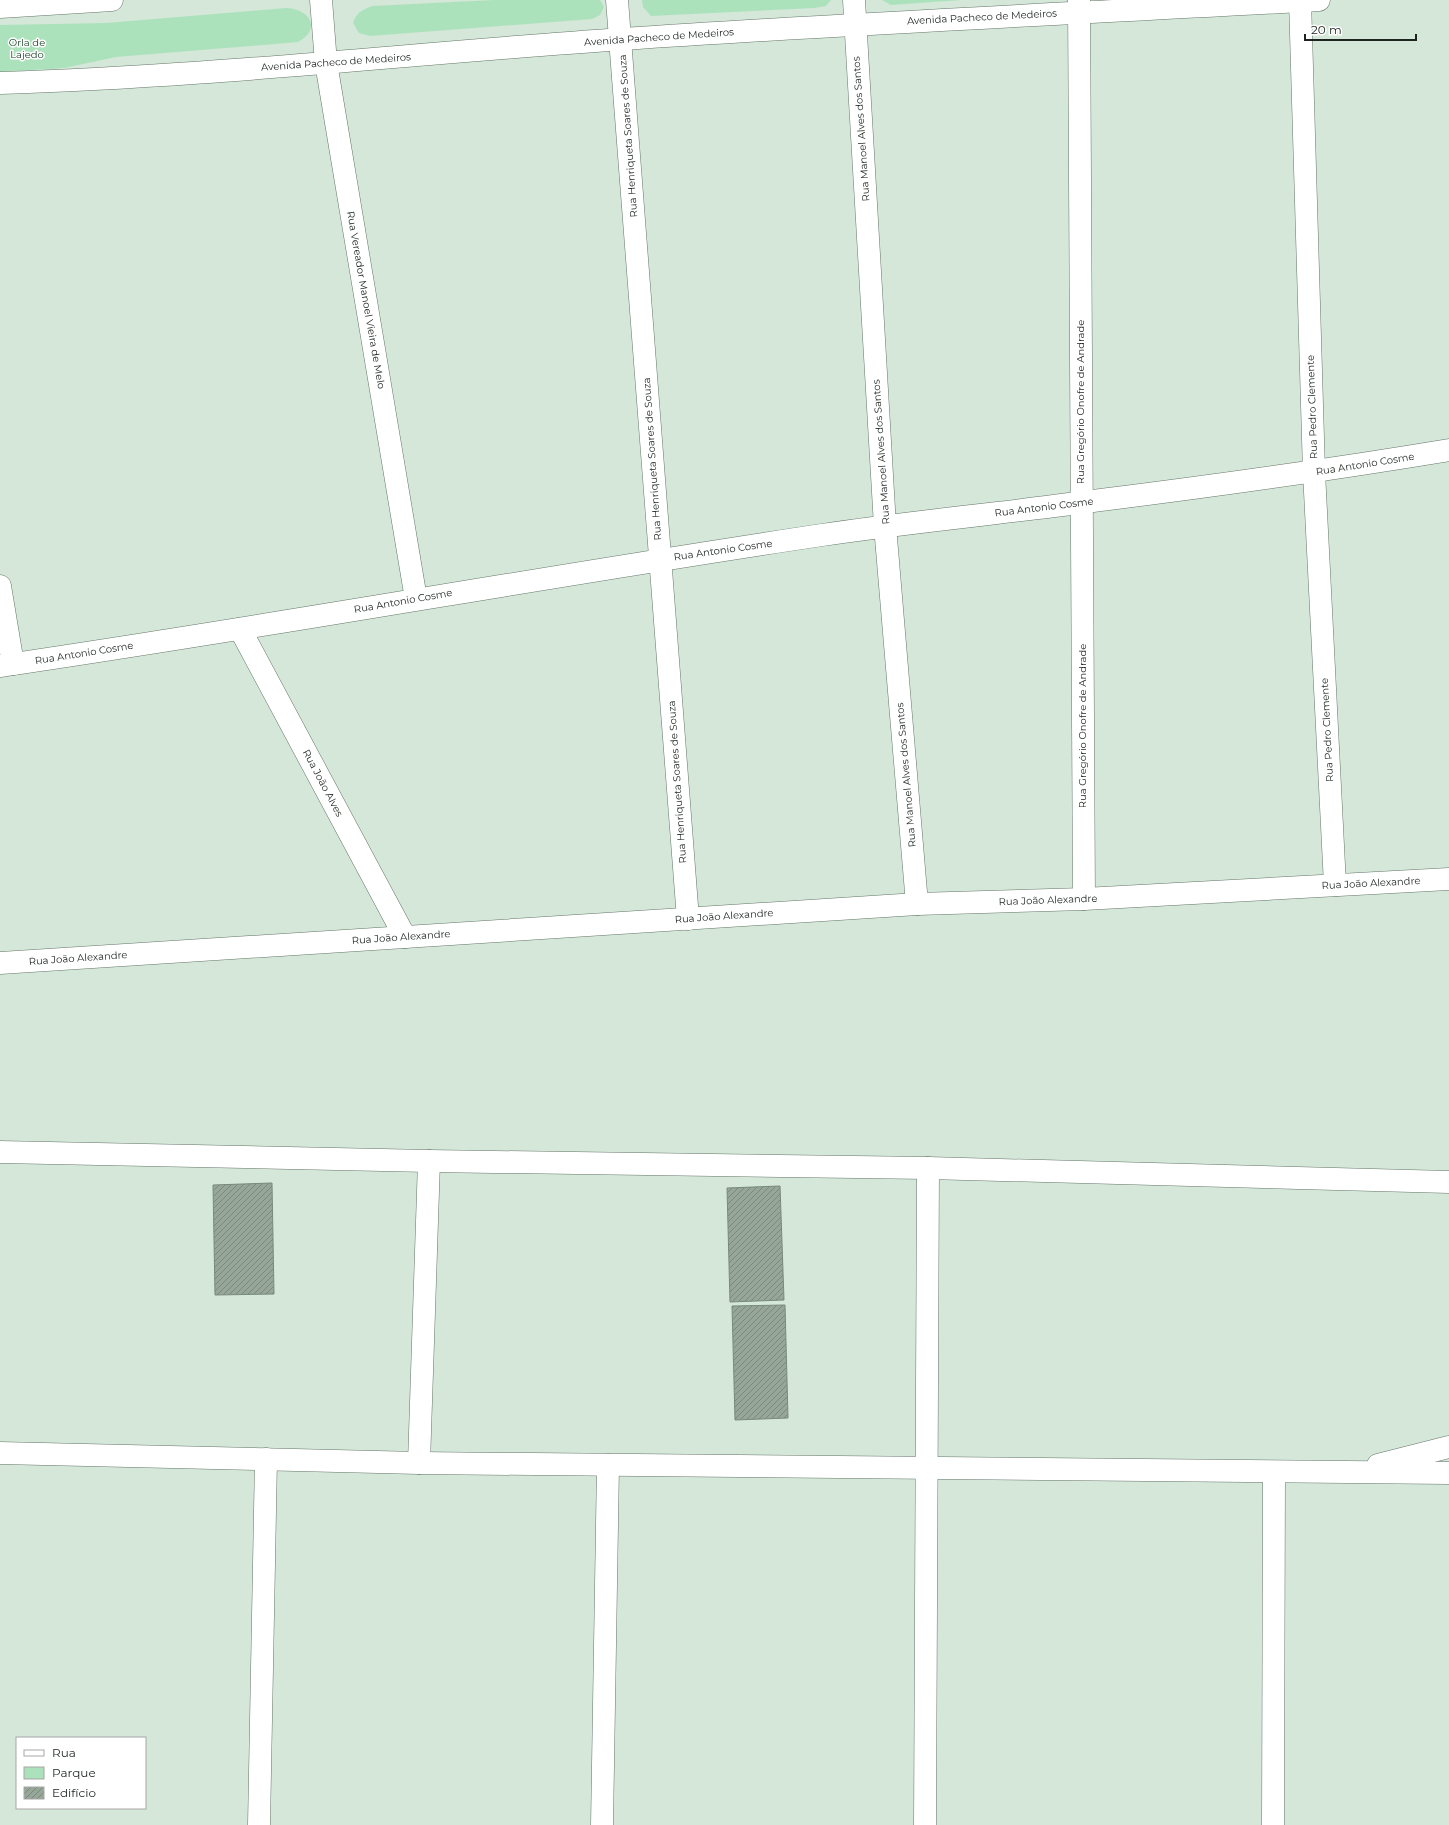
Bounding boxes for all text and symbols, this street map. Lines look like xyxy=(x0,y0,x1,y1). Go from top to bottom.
street label: Avenida Pacheco de Medeiros xyxy=(907,7,1057,27)
scale bar xyxy=(1305,16,1416,42)
text: 20 m xyxy=(1311,22,1342,37)
street label: Avenida Pacheco de Medeiros xyxy=(584,25,735,49)
park label: Orla de Lajedo xyxy=(9,36,45,61)
street label: Avenida Pacheco de Medeiros xyxy=(261,50,412,74)
street label: Rua Henriqueta Soares de Souza xyxy=(616,54,640,218)
street label: Rua Manoel Alves dos Santos xyxy=(849,56,873,202)
street label: Rua Vereador Manoel Vieira de Melo xyxy=(344,210,388,390)
street label: Rua Gregório Onofre de Andrade xyxy=(1074,320,1087,484)
street label: Rua Pedro Clemente xyxy=(1304,355,1320,459)
street label: Rua Henriqueta Soares de Souza xyxy=(640,377,664,541)
street label: Rua Manoel Alves dos Santos xyxy=(869,379,893,525)
street label: Rua Antonio Cosme xyxy=(1315,450,1415,478)
street label: Rua Antonio Cosme xyxy=(994,494,1094,520)
street label: Rua Antonio Cosme xyxy=(673,537,773,563)
street label: Rua Antonio Cosme xyxy=(353,586,453,616)
street label: Rua Antonio Cosme xyxy=(34,639,134,667)
street label: Rua Gregório Onofre de Andrade xyxy=(1076,644,1089,808)
street label: Rua Pedro Clemente xyxy=(1318,678,1336,782)
street label: Rua Henriqueta Soares de Souza xyxy=(665,700,689,864)
street label: Rua Manoel Alves dos Santos xyxy=(893,702,919,848)
street label: Rua João Alves xyxy=(300,747,346,819)
street label: Rua João Alexandre xyxy=(1321,874,1421,892)
street label: Rua João Alexandre xyxy=(998,892,1098,908)
street label: Rua João Alexandre xyxy=(674,906,774,926)
street label: Rua João Alexandre xyxy=(351,927,451,947)
street label: Rua João Alexandre xyxy=(28,948,128,968)
legend xyxy=(16,1737,146,1809)
text: Rua xyxy=(52,1745,76,1760)
text: Parque xyxy=(52,1765,96,1780)
text: Edifício xyxy=(52,1785,96,1800)

